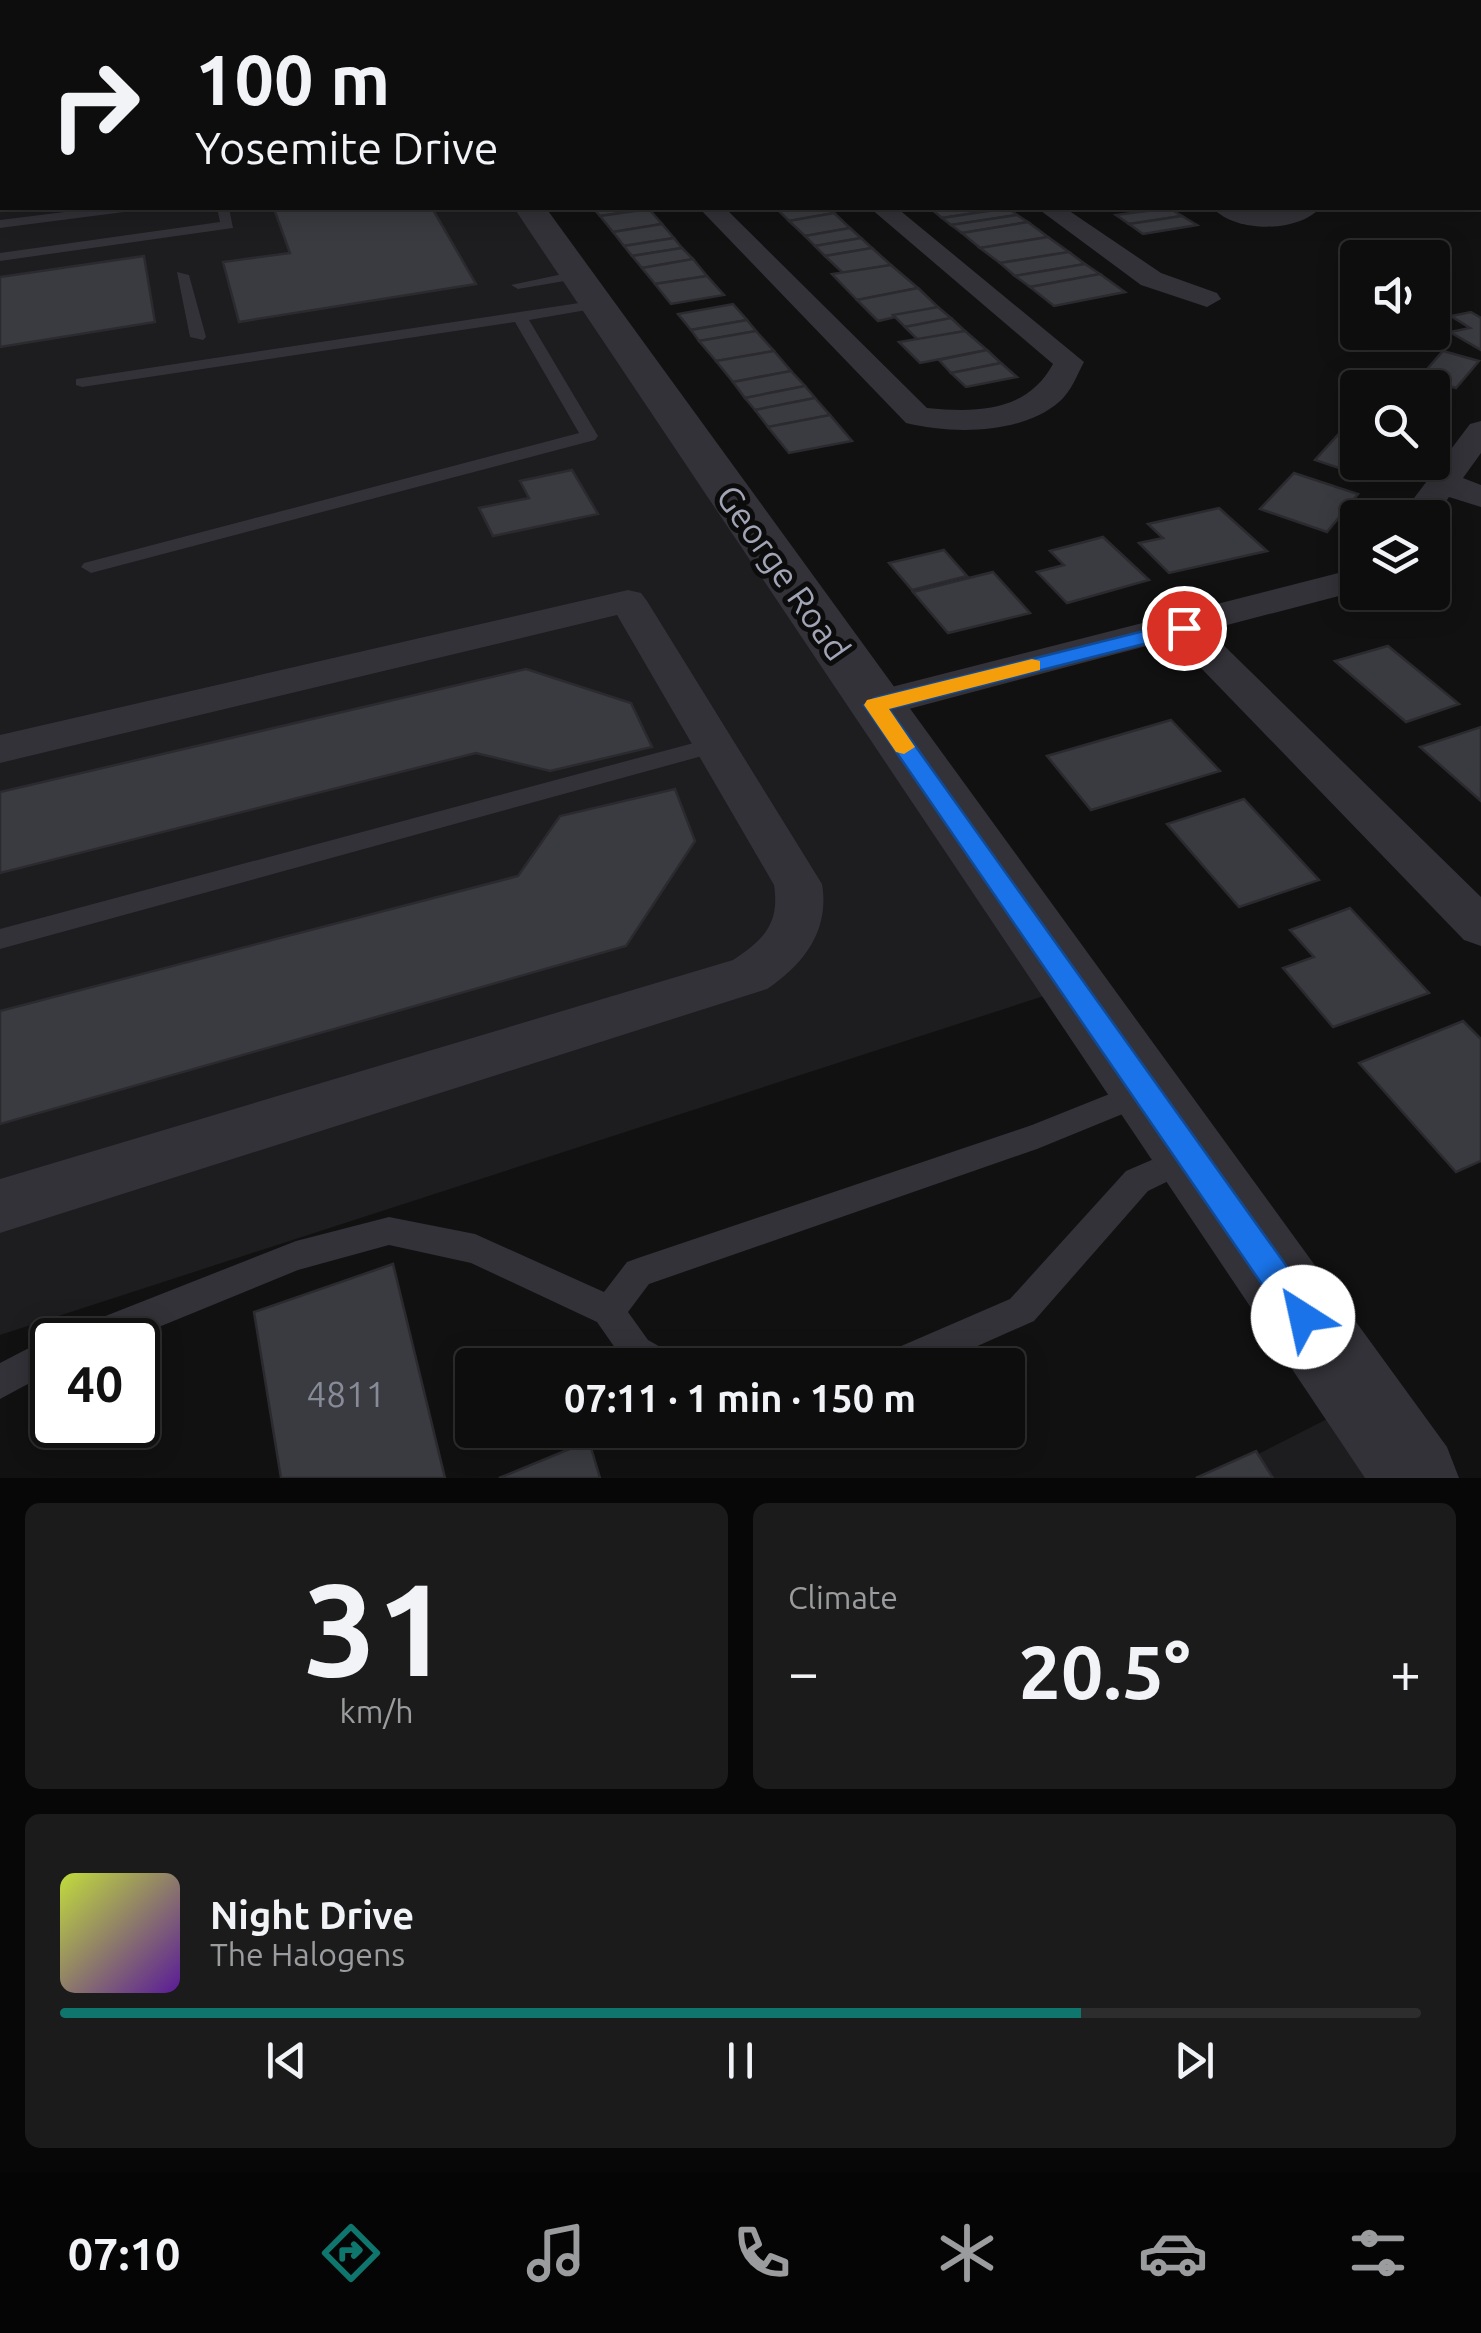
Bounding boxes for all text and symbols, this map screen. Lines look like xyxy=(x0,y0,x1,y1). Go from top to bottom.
icon: right xyxy=(30,40,160,170)
text: 100 m xyxy=(195,40,390,118)
text: Yosemite Drive xyxy=(195,122,499,173)
map controls xyxy=(1340,240,1450,610)
button: sound xyxy=(1340,240,1450,350)
button: search xyxy=(1340,370,1450,480)
street label: George Road xyxy=(709,477,859,668)
button: layers xyxy=(1340,500,1450,610)
pin xyxy=(1142,586,1227,671)
icon: arrive xyxy=(1157,601,1212,656)
position arrow xyxy=(1251,1265,1355,1369)
speed limit sign: 40 xyxy=(30,1318,160,1448)
house number: 4811 xyxy=(307,1374,385,1414)
text: 07:11 · 1 min · 150 m xyxy=(564,1377,916,1419)
text: 31 xyxy=(303,1555,450,1701)
text: Climate xyxy=(788,1579,898,1615)
text: 20.5° xyxy=(1019,1629,1190,1713)
text: − xyxy=(788,1641,819,1702)
text: + xyxy=(1390,1641,1421,1702)
text: km/h xyxy=(340,1693,413,1729)
text: Night Drive xyxy=(210,1894,414,1936)
text: The Halogens xyxy=(210,1936,405,1972)
icon: previous xyxy=(259,2033,314,2088)
icon: pause xyxy=(713,2033,768,2088)
icon: next xyxy=(1167,2033,1222,2088)
icon: directions xyxy=(316,2218,386,2288)
icon: music xyxy=(521,2218,591,2288)
icon: phone xyxy=(727,2218,797,2288)
icon: climate xyxy=(932,2218,1002,2288)
icon: car xyxy=(1138,2218,1208,2288)
icon: filters xyxy=(1343,2218,1413,2288)
text: 07:10 xyxy=(68,2228,180,2279)

